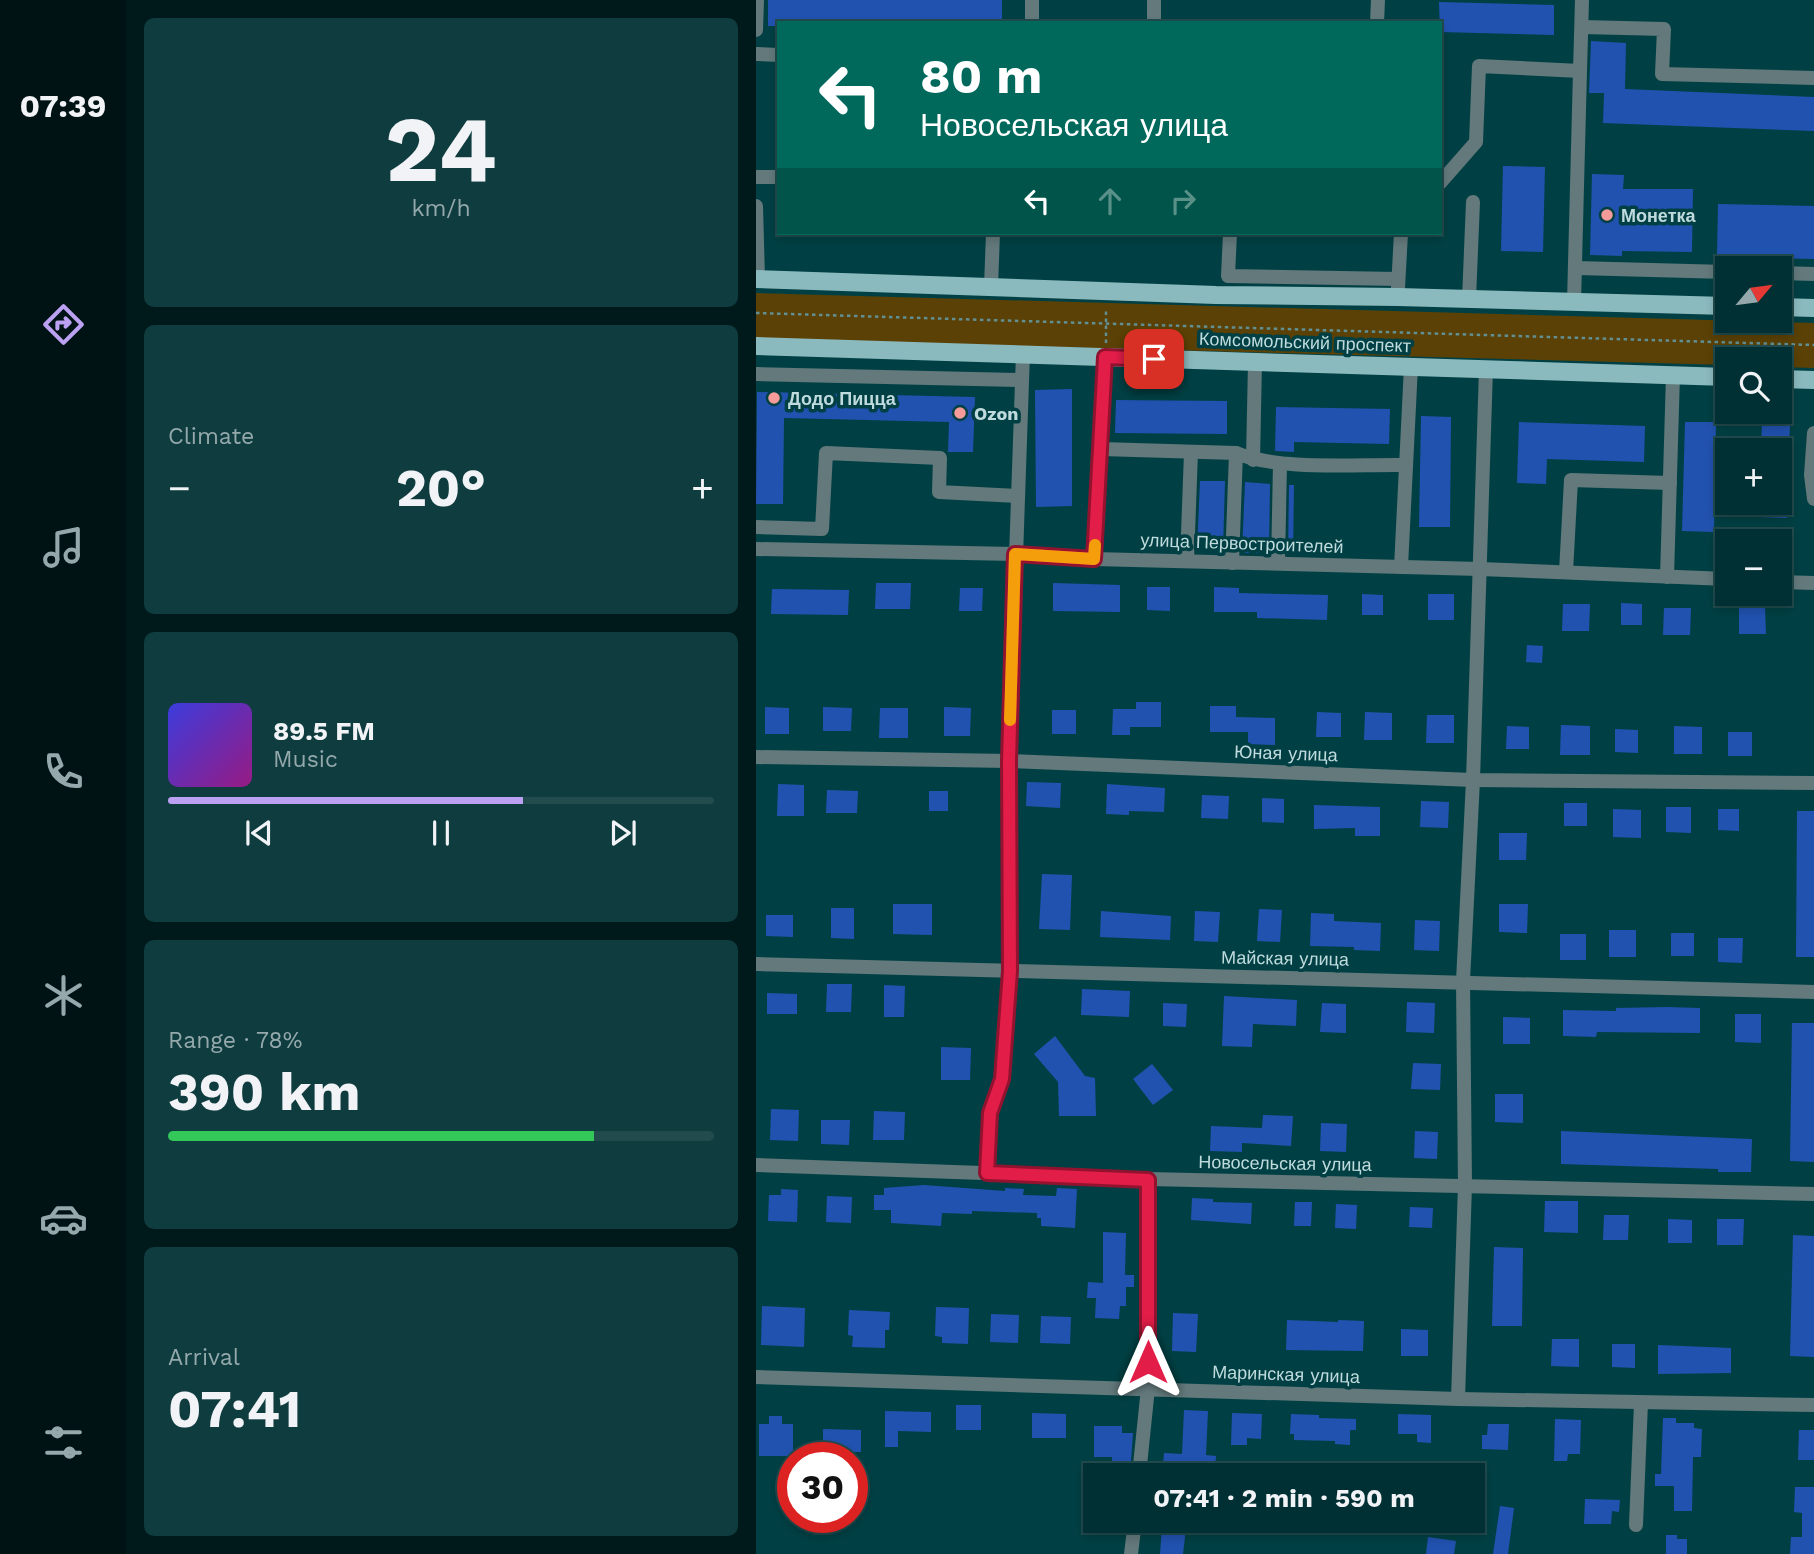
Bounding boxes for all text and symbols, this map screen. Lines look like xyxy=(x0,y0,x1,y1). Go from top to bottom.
text: 80 m xyxy=(920,47,1042,105)
icon: left xyxy=(805,49,896,140)
text: 07:39 xyxy=(19,87,107,125)
text: 24 xyxy=(385,96,497,203)
text: Новосельская улица xyxy=(920,106,1228,144)
icon: left xyxy=(1018,182,1056,220)
icon: ahead xyxy=(1091,182,1129,220)
icon: right xyxy=(1164,182,1202,220)
text: km/h xyxy=(411,195,471,222)
place label: Монетка xyxy=(1621,205,1696,226)
marker: Монетка xyxy=(1599,207,1615,223)
north arrow xyxy=(1715,256,1792,332)
map controls xyxy=(1715,256,1792,606)
icon: directions xyxy=(39,300,88,349)
street label: Комсомольский проспект xyxy=(1199,328,1411,356)
pin xyxy=(1124,329,1184,389)
icon: arrive xyxy=(1135,340,1173,378)
button: search xyxy=(1715,347,1792,424)
place label: Додо Пицца xyxy=(788,388,897,409)
marker: Додо Пицца xyxy=(766,390,782,406)
place label: Ozon xyxy=(974,403,1018,424)
marker: Ozon xyxy=(952,405,968,421)
text: Climate xyxy=(168,423,254,450)
button: + xyxy=(1715,438,1792,515)
text: 20° xyxy=(396,458,486,519)
text: − xyxy=(168,466,191,510)
text: + xyxy=(691,466,714,510)
icon: music xyxy=(39,523,88,572)
street label: улица Первостроителей xyxy=(1140,529,1344,557)
button: − xyxy=(1715,529,1792,606)
text: 89.5 FM xyxy=(273,716,375,746)
street label: Юная улица xyxy=(1234,741,1339,765)
text: Music xyxy=(273,746,338,773)
icon: phone xyxy=(39,747,88,796)
icon: previous xyxy=(240,814,278,852)
icon: pause xyxy=(422,814,460,852)
icon: next xyxy=(604,814,642,852)
street label: Майская улица xyxy=(1221,946,1350,970)
icon: climate xyxy=(39,971,88,1020)
text: Range · 78% xyxy=(168,1027,302,1054)
text: 390 km xyxy=(168,1062,361,1123)
street label: Новосельская улица xyxy=(1198,1151,1373,1175)
icon: car xyxy=(39,1194,88,1243)
position arrow xyxy=(1111,1325,1185,1399)
text: Arrival xyxy=(168,1344,240,1371)
street label: Маринская улица xyxy=(1212,1361,1361,1387)
text: 07:41 xyxy=(168,1379,301,1440)
icon: filters xyxy=(39,1418,88,1467)
speed limit sign: 30 xyxy=(777,1442,868,1533)
text: 07:41 · 2 min · 590 m xyxy=(1153,1483,1415,1513)

